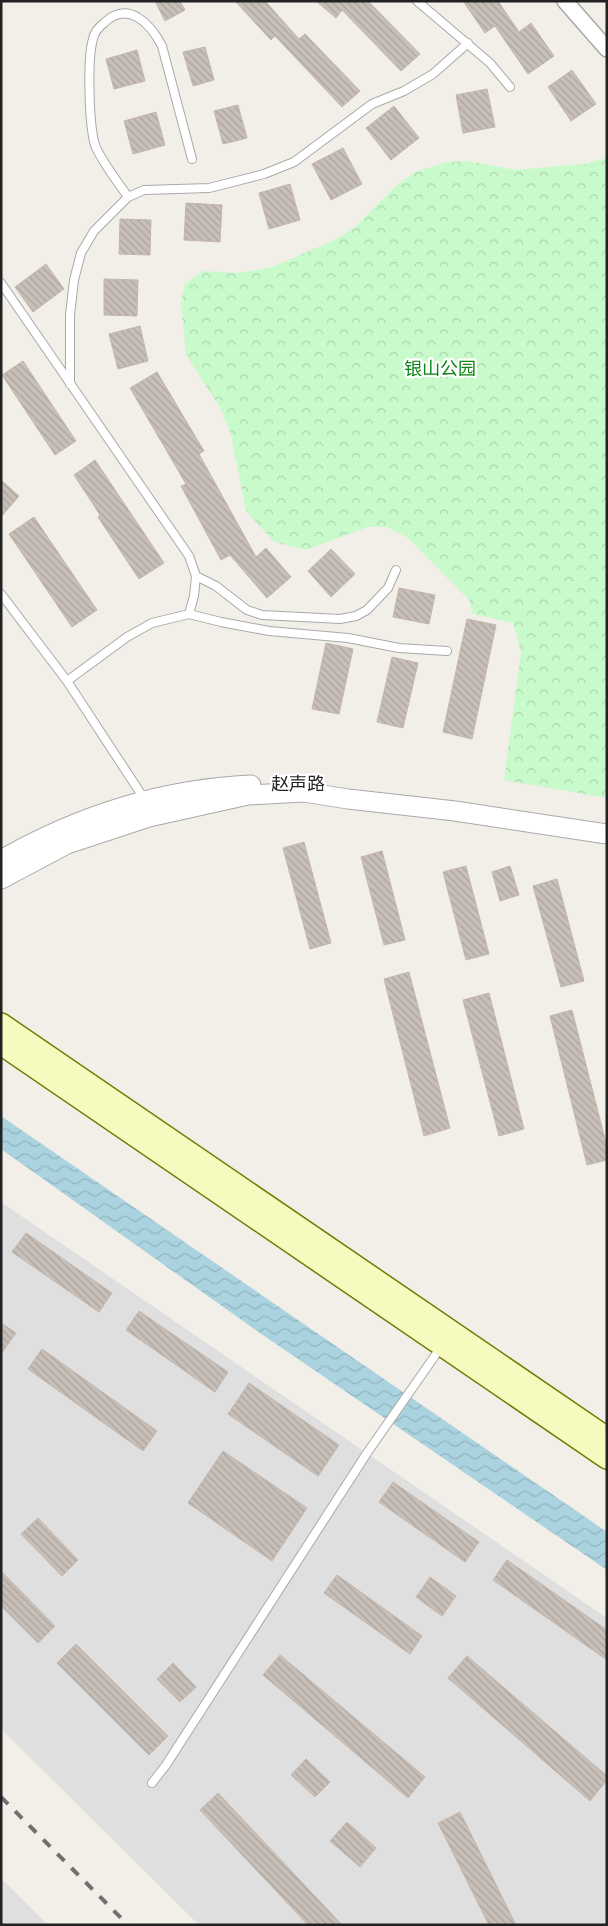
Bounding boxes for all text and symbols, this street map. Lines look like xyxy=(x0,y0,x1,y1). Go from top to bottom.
park label: 银山公园 xyxy=(404,357,476,379)
street label: 赵声路 xyxy=(271,772,325,794)

